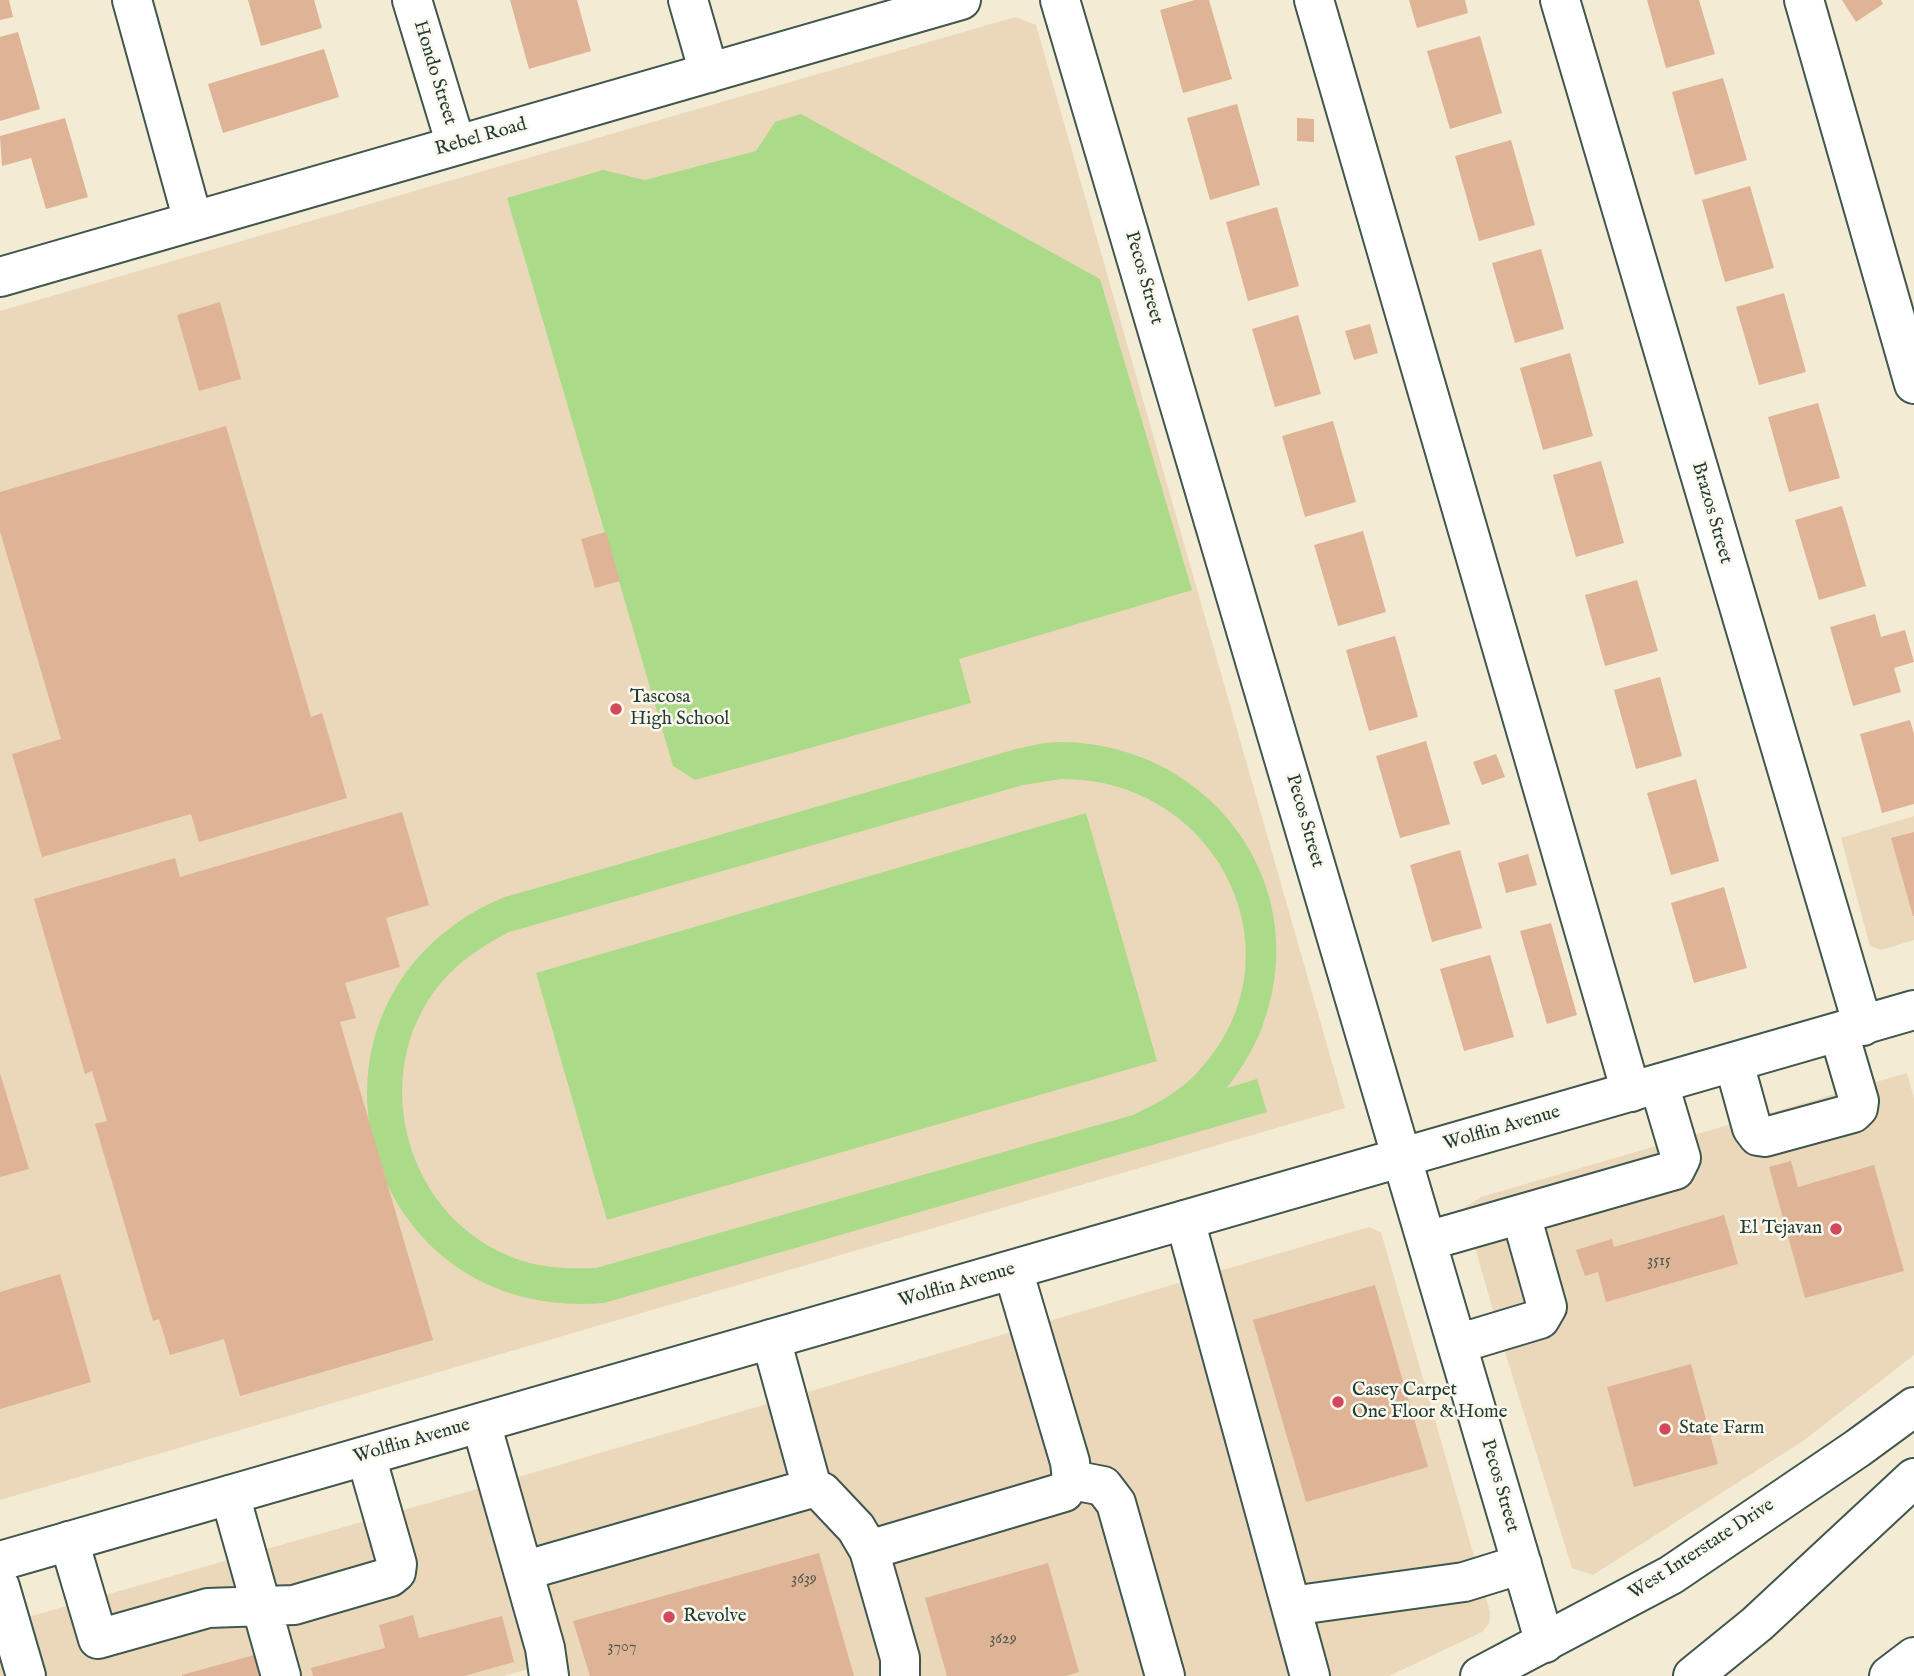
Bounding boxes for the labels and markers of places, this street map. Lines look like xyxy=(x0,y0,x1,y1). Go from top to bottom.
place label: Tascosa High School xyxy=(630,687,730,731)
marker: Tascosa High School xyxy=(608,701,624,717)
place label: El Tejavan xyxy=(1739,1218,1822,1240)
marker: El Tejavan xyxy=(1828,1221,1844,1237)
place label: Casey Carpet One Floor & Home xyxy=(1352,1380,1507,1424)
marker: Casey Carpet One Floor & Home xyxy=(1330,1394,1346,1410)
place label: State Farm xyxy=(1679,1418,1765,1440)
marker: State Farm xyxy=(1657,1421,1673,1437)
place label: Revolve xyxy=(683,1606,747,1628)
marker: Revolve xyxy=(661,1609,677,1625)

